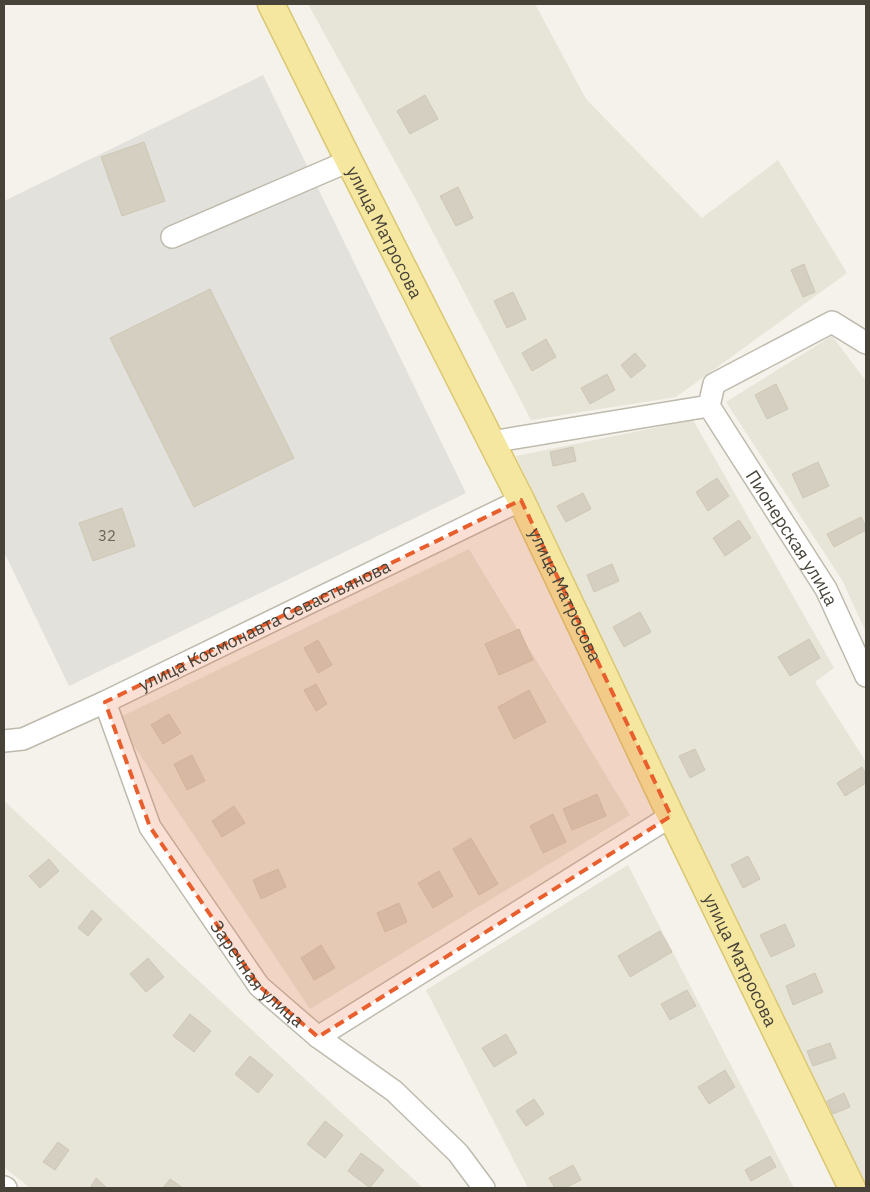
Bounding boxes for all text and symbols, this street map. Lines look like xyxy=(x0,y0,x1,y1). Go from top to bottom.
street label: улица Матросова xyxy=(342,162,428,303)
street label: Пионерская улица xyxy=(741,465,844,610)
street label: улица Матросова xyxy=(524,524,608,666)
house number: 32 xyxy=(98,526,116,545)
street label: улица Космонавта Севастьянова xyxy=(134,554,394,696)
street label: улица Матросова xyxy=(699,889,783,1031)
street label: Заречная улица xyxy=(206,915,310,1032)

